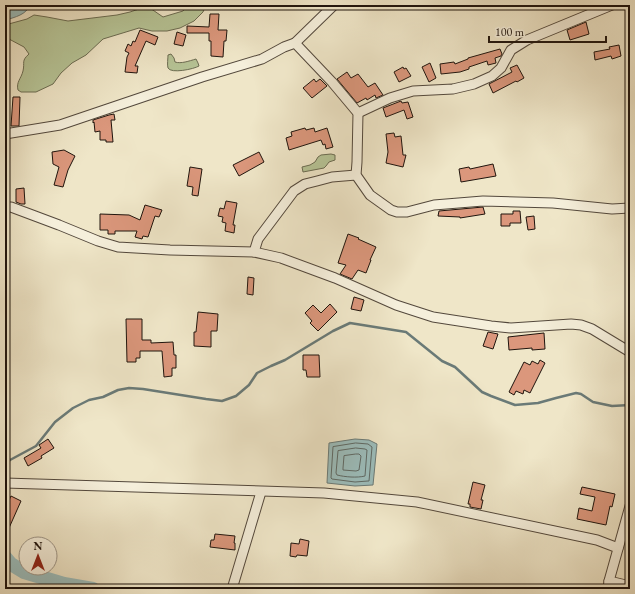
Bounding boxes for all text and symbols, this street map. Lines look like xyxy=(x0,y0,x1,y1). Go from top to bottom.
scale bar xyxy=(489,18,606,44)
text: 100 m xyxy=(495,24,525,40)
north arrow xyxy=(18,536,58,576)
text: N xyxy=(34,539,43,553)

